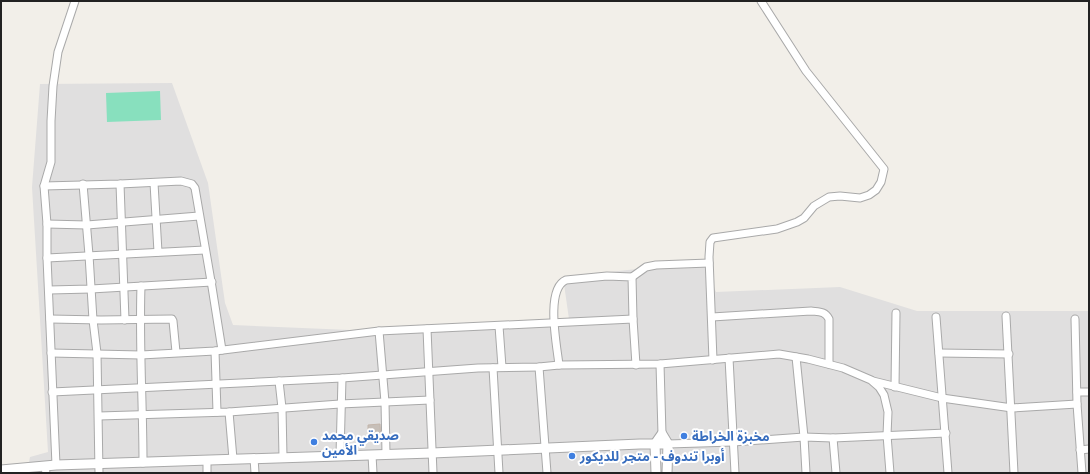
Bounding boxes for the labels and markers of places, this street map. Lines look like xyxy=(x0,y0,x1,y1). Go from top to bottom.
place label: صديقي محمد الأمين xyxy=(322,427,399,459)
place label: مخبزة الخراطة xyxy=(692,428,770,445)
marker: مخبزة الخراطة xyxy=(679,431,689,441)
marker: صديقي محمد الأمين xyxy=(309,437,319,447)
place label: أوبرا تندوف - متجر للديكور xyxy=(579,448,725,465)
marker: أوبرا تندوف - متجر للديكور xyxy=(567,451,577,461)

